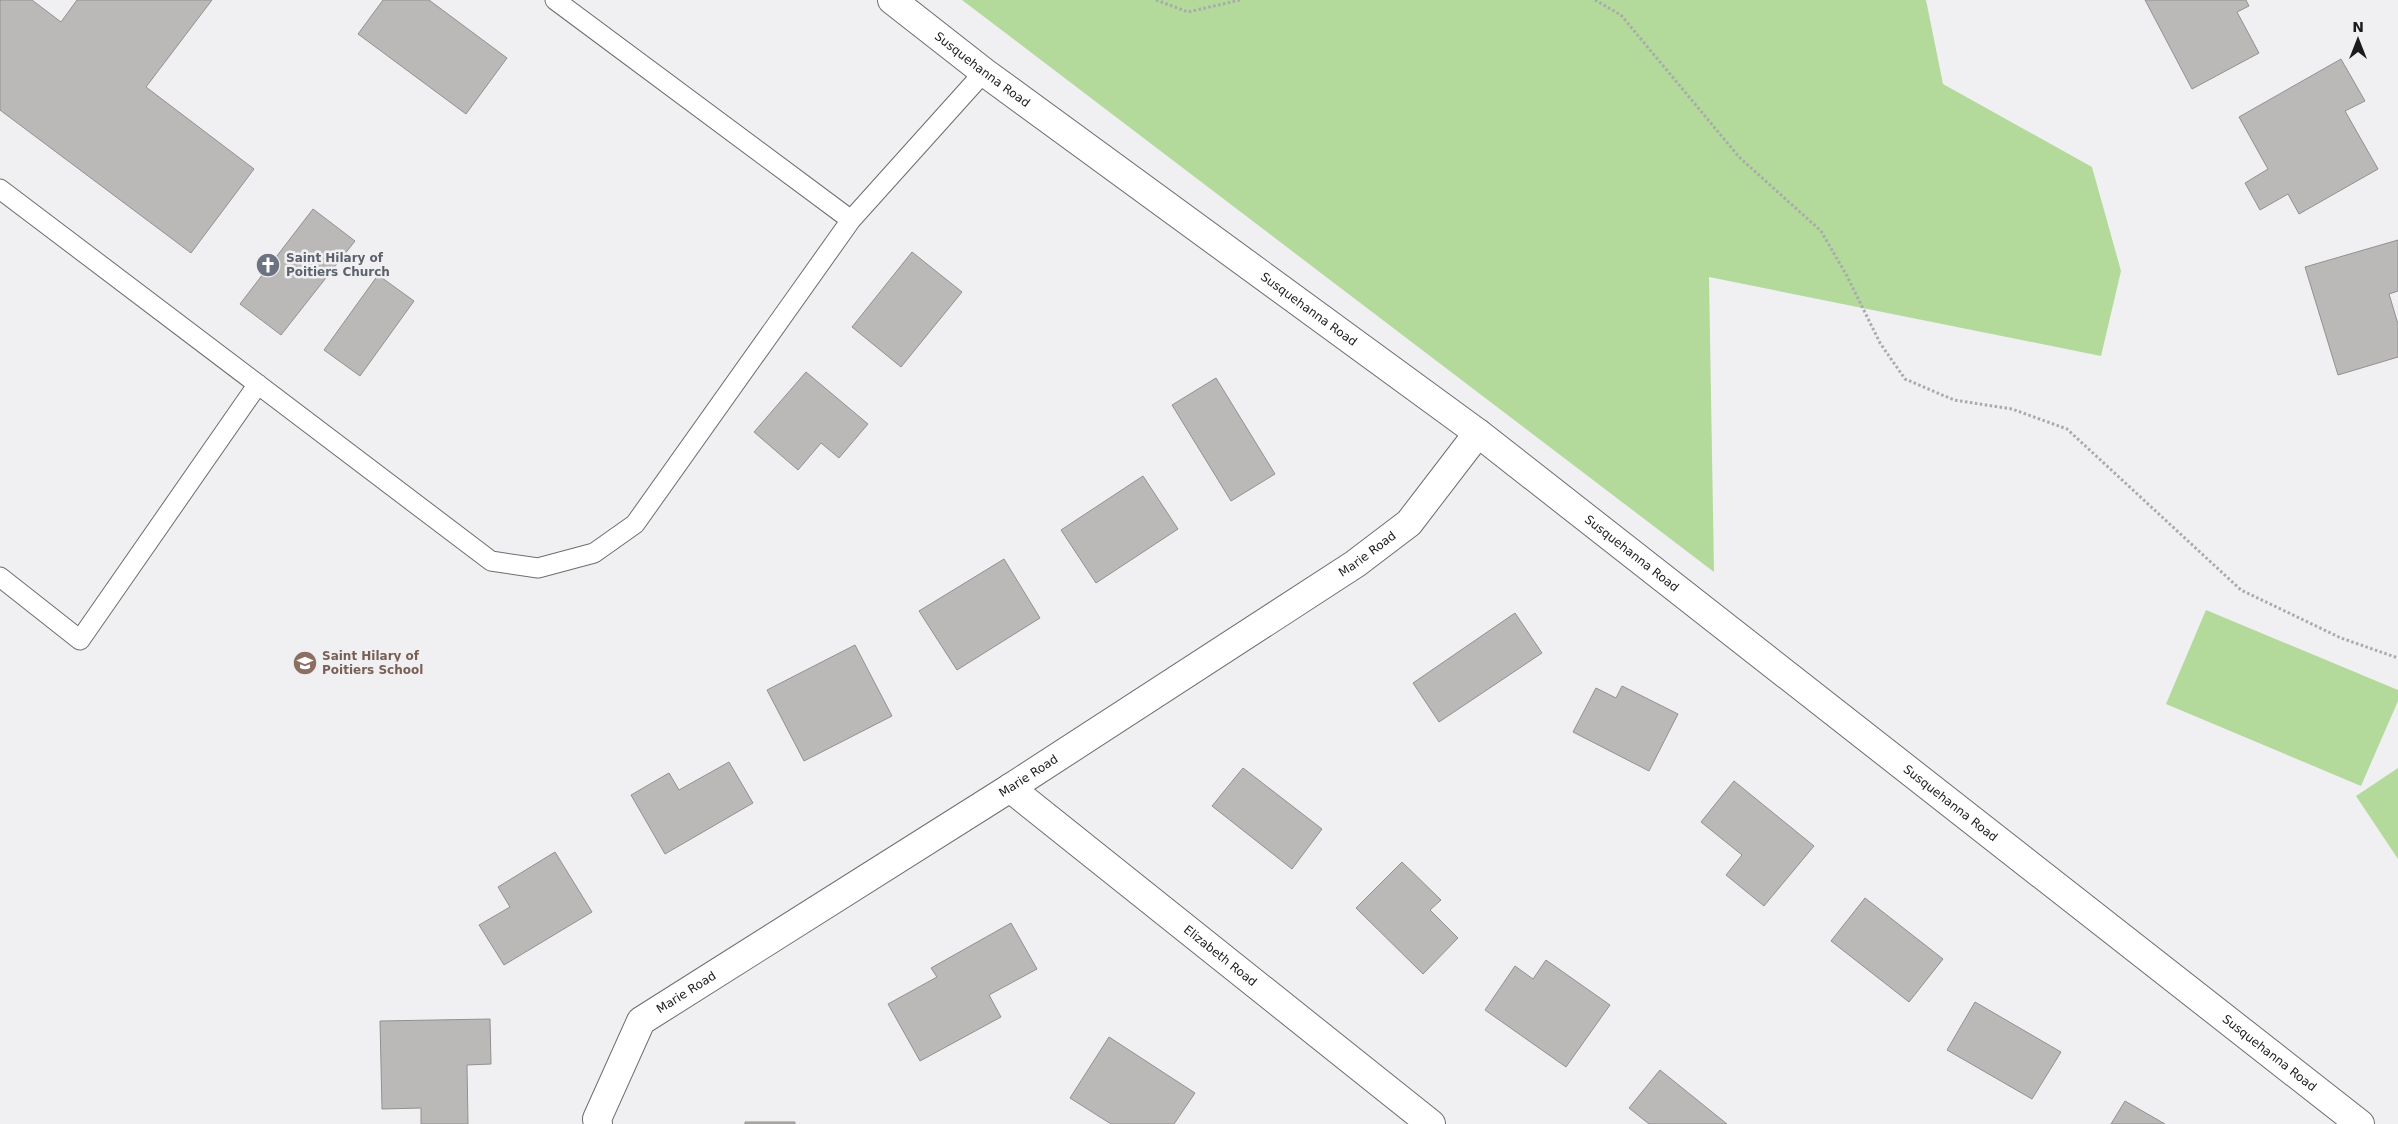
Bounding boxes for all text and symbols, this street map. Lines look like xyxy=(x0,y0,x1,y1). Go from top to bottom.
north arrow xyxy=(2333,15,2383,65)
text: N xyxy=(2352,19,2364,35)
street label: Susquehanna Road xyxy=(932,29,1033,110)
place label: Saint Hilary of Poitiers Church xyxy=(286,251,390,279)
church icon: Saint Hilary of Poitiers Church xyxy=(255,252,281,278)
street label: Susquehanna Road xyxy=(1258,270,1360,349)
street label: Susquehanna Road xyxy=(1582,512,1682,595)
street label: Marie Road xyxy=(1336,529,1399,580)
place label: Saint Hilary of Poitiers School xyxy=(322,649,423,677)
school or university icon: Saint Hilary of Poitiers School xyxy=(292,650,318,676)
street label: Marie Road xyxy=(996,752,1061,800)
street label: Susquehanna Road xyxy=(1901,762,2000,844)
street label: Elizabeth Road xyxy=(1181,922,1259,989)
street label: Marie Road xyxy=(654,969,718,1016)
street label: Susquehanna Road xyxy=(2220,1012,2319,1094)

